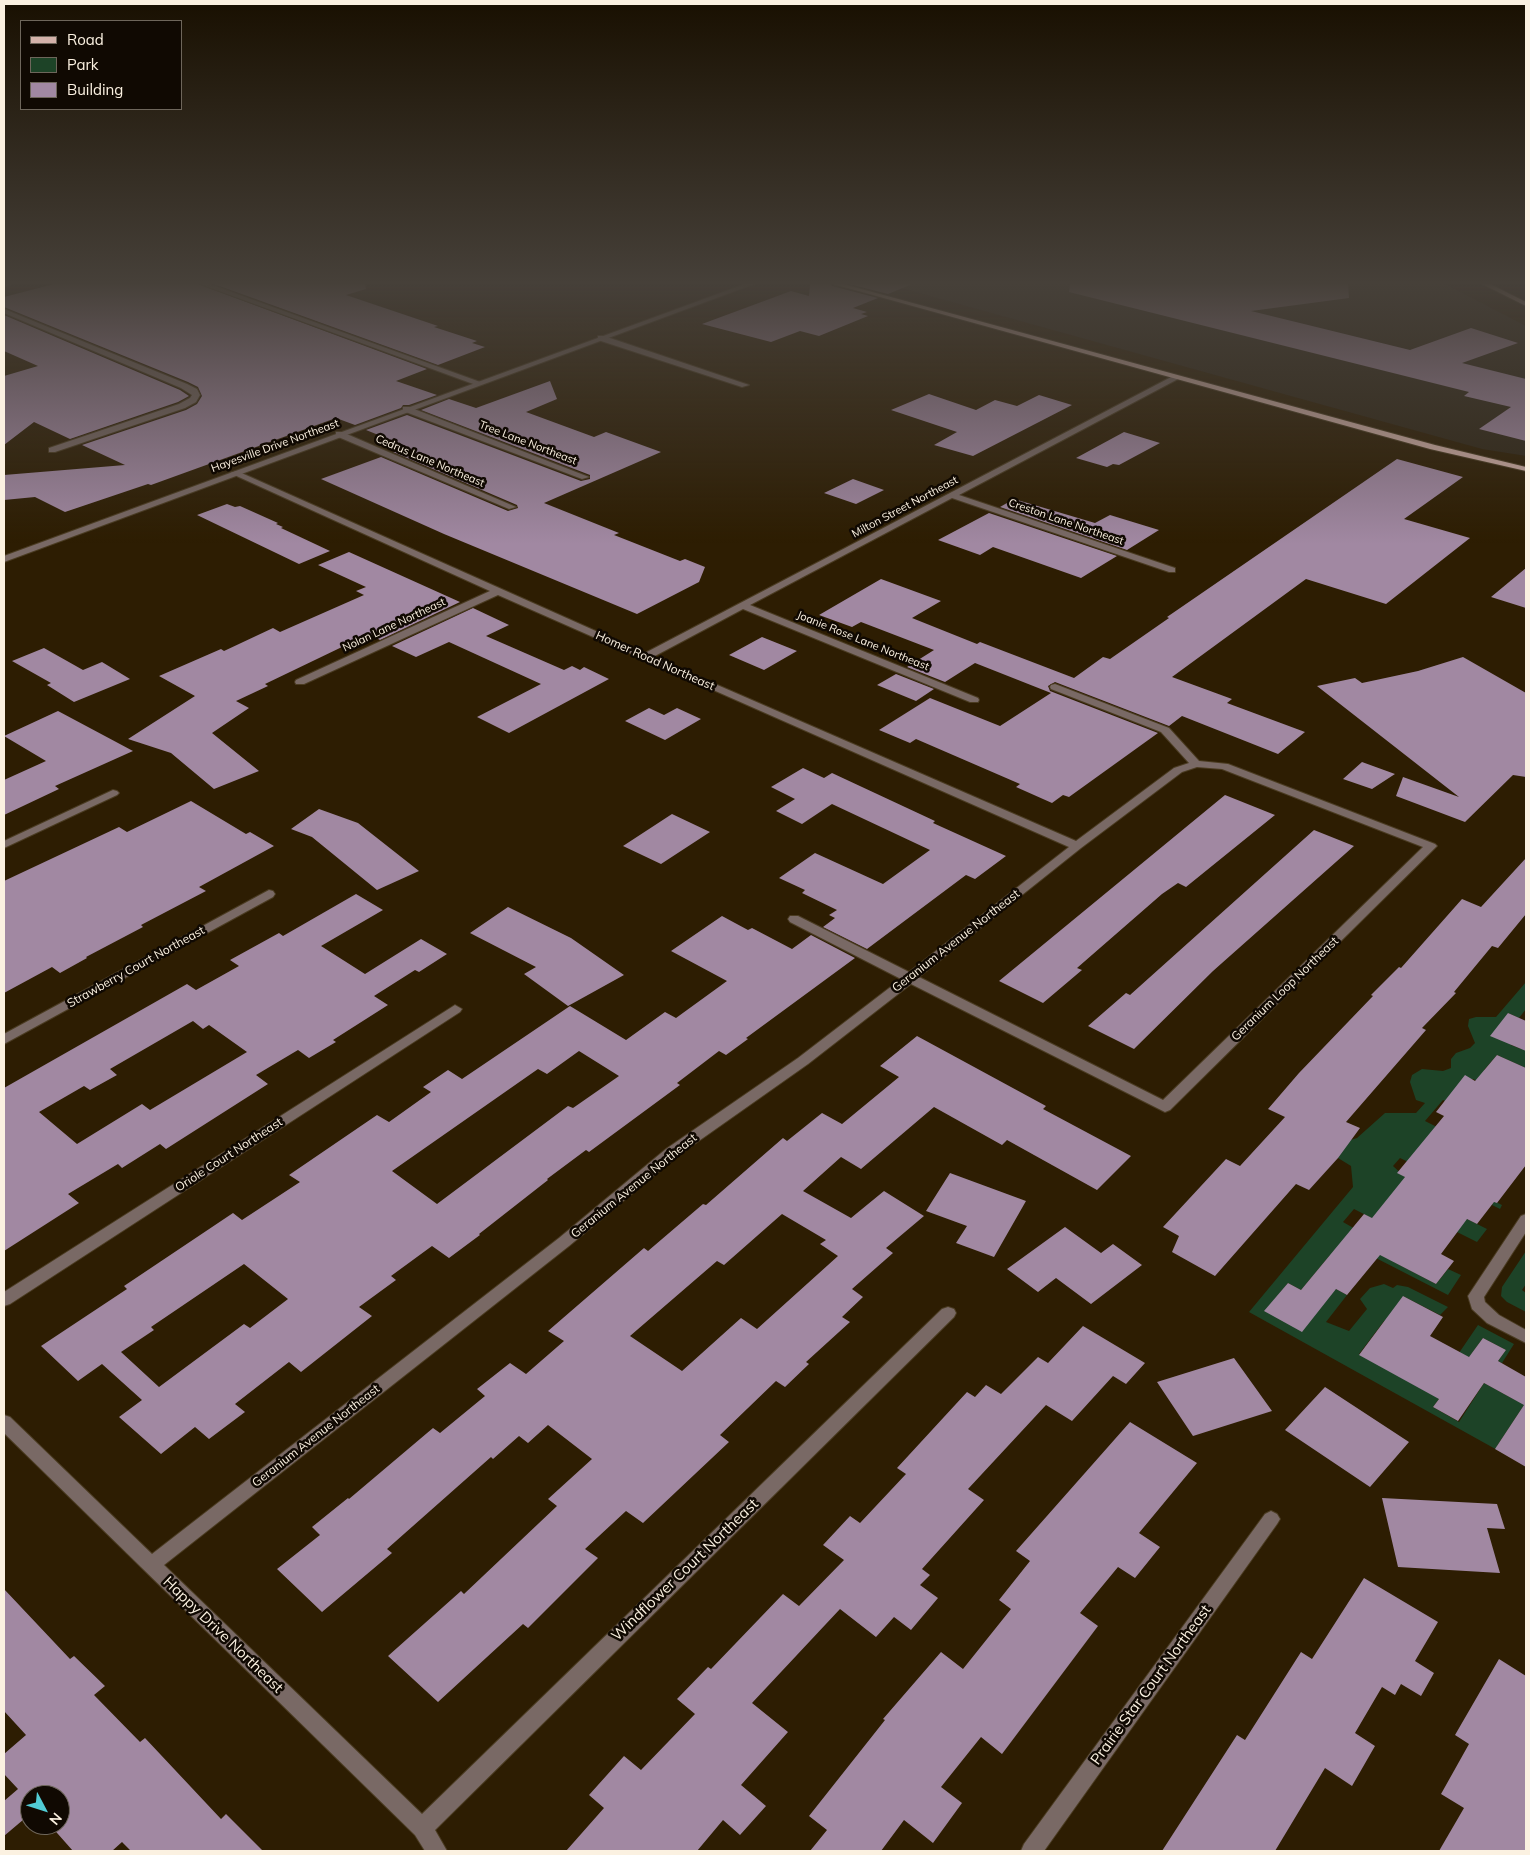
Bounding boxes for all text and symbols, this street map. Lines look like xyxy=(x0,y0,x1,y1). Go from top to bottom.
legend xyxy=(20,20,182,110)
text: Road xyxy=(67,30,104,49)
text: Park xyxy=(67,55,99,74)
text: Building xyxy=(67,80,123,99)
street label: Hayesville Drive Northeast xyxy=(209,417,341,475)
street label: Tree Lane Northeast xyxy=(477,418,579,468)
street label: Cedrus Lane Northeast xyxy=(373,432,487,490)
street label: Milton Street Northeast xyxy=(850,473,960,541)
street label: Creston Lane Northeast xyxy=(1007,496,1125,548)
street label: Nolan Lane Northeast xyxy=(341,595,447,655)
street label: Joanie Rose Lane Northeast xyxy=(795,608,931,674)
street label: Homer Road Northeast xyxy=(593,628,717,694)
street label: Geranium Avenue Northeast xyxy=(889,887,1023,995)
street label: Strawberry Court Northeast xyxy=(65,923,207,1011)
street label: Geranium Loop Northeast xyxy=(1228,934,1342,1044)
street label: Oriole Court Northeast xyxy=(173,1115,285,1195)
street label: Geranium Avenue Northeast xyxy=(568,1131,700,1241)
street label: Geranium Avenue Northeast xyxy=(249,1382,383,1490)
street label: Windflower Court Northeast xyxy=(608,1495,762,1645)
street label: Happy Drive Northeast xyxy=(159,1573,287,1697)
street label: Prairie Star Court Northeast xyxy=(1087,1602,1215,1768)
north arrow xyxy=(20,1785,70,1835)
text: N xyxy=(45,1809,66,1829)

